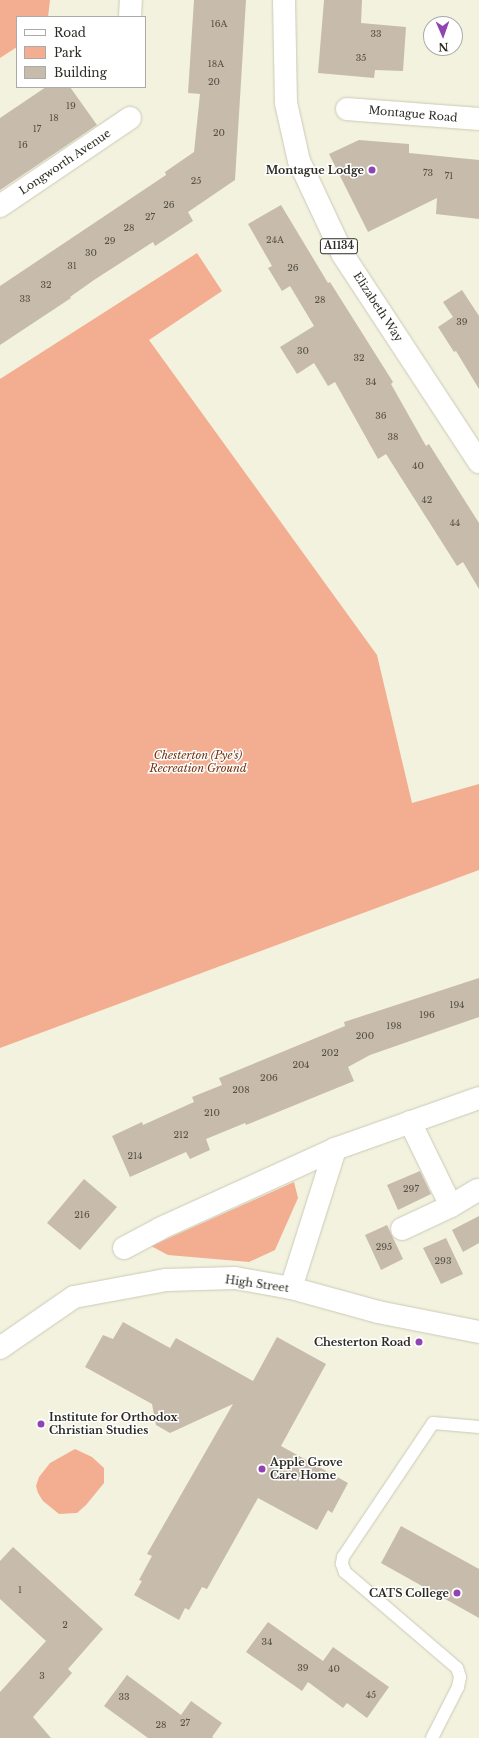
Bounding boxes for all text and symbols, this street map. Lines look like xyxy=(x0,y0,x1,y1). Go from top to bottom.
legend xyxy=(16,16,146,88)
north arrow xyxy=(423,16,463,56)
house number: 16A xyxy=(211,19,227,29)
text: Road xyxy=(54,25,86,40)
house number: 33 xyxy=(370,29,382,39)
text: N xyxy=(438,40,449,54)
text: Park xyxy=(54,45,82,60)
house number: 35 xyxy=(356,53,366,63)
house number: 18A xyxy=(208,59,224,69)
text: Building xyxy=(54,65,107,80)
house number: 20 xyxy=(208,77,220,87)
house number: 19 xyxy=(66,101,76,111)
street label: Montague Road xyxy=(368,104,458,124)
house number: 18 xyxy=(49,113,59,123)
house number: 17 xyxy=(33,124,41,134)
street label: Longworth Avenue xyxy=(17,126,113,198)
house number: 20 xyxy=(213,128,225,138)
house number: 16 xyxy=(18,140,28,150)
place label: Montague Lodge xyxy=(266,163,364,177)
marker: Montague Lodge xyxy=(367,165,377,175)
house number: 73 xyxy=(423,168,433,178)
house number: 71 xyxy=(445,171,453,181)
house number: 25 xyxy=(191,176,201,186)
house number: 26 xyxy=(163,200,175,210)
house number: 27 xyxy=(145,212,155,222)
house number: 28 xyxy=(124,223,134,233)
house number: 24A xyxy=(266,235,284,245)
house number: 29 xyxy=(104,236,116,246)
road number: A1134 xyxy=(319,238,359,254)
house number: 30 xyxy=(85,248,97,258)
house number: 31 xyxy=(67,261,77,271)
house number: 26 xyxy=(287,263,299,273)
street label: Elizabeth Way xyxy=(350,270,406,344)
house number: 32 xyxy=(40,280,52,290)
house number: 33 xyxy=(19,294,31,304)
house number: 28 xyxy=(315,295,325,305)
house number: 39 xyxy=(456,317,468,327)
house number: 30 xyxy=(297,346,309,356)
house number: 32 xyxy=(353,353,365,363)
house number: 34 xyxy=(366,377,376,387)
house number: 36 xyxy=(375,411,387,421)
house number: 38 xyxy=(388,432,398,442)
house number: 40 xyxy=(412,461,424,471)
house number: 42 xyxy=(422,495,432,505)
house number: 44 xyxy=(450,518,460,528)
park label: Chesterton (Pye's) Recreation Ground xyxy=(149,749,247,775)
house number: 194 xyxy=(449,1000,465,1010)
house number: 196 xyxy=(419,1010,435,1020)
house number: 198 xyxy=(386,1021,402,1031)
house number: 200 xyxy=(356,1031,374,1041)
house number: 202 xyxy=(321,1048,339,1058)
house number: 204 xyxy=(292,1060,310,1070)
house number: 206 xyxy=(260,1073,278,1083)
house number: 208 xyxy=(232,1085,250,1095)
house number: 210 xyxy=(204,1108,220,1118)
house number: 212 xyxy=(173,1130,189,1140)
house number: 214 xyxy=(128,1151,142,1161)
house number: 297 xyxy=(403,1184,419,1194)
house number: 216 xyxy=(74,1210,90,1220)
house number: 295 xyxy=(376,1242,392,1252)
house number: 293 xyxy=(435,1256,451,1266)
street label: High Street xyxy=(224,1273,290,1295)
place label: Chesterton Road xyxy=(314,1335,411,1349)
marker: Chesterton Road xyxy=(414,1337,424,1347)
place label: Institute for Orthodox Christian Studies xyxy=(49,1411,178,1437)
marker: Institute for Orthodox Christian Studies xyxy=(36,1419,46,1429)
place label: Apple Grove Care Home xyxy=(270,1456,343,1482)
marker: Apple Grove Care Home xyxy=(257,1464,267,1474)
house number: 1 xyxy=(18,1585,22,1595)
place label: CATS College xyxy=(369,1586,449,1600)
marker: CATS College xyxy=(452,1588,462,1598)
house number: 2 xyxy=(62,1620,68,1630)
house number: 34 xyxy=(262,1637,272,1647)
house number: 39 xyxy=(297,1663,309,1673)
house number: 40 xyxy=(328,1664,340,1674)
house number: 3 xyxy=(39,1671,45,1681)
house number: 45 xyxy=(366,1690,376,1700)
house number: 33 xyxy=(118,1692,130,1702)
house number: 27 xyxy=(180,1718,190,1728)
house number: 28 xyxy=(156,1720,166,1730)

